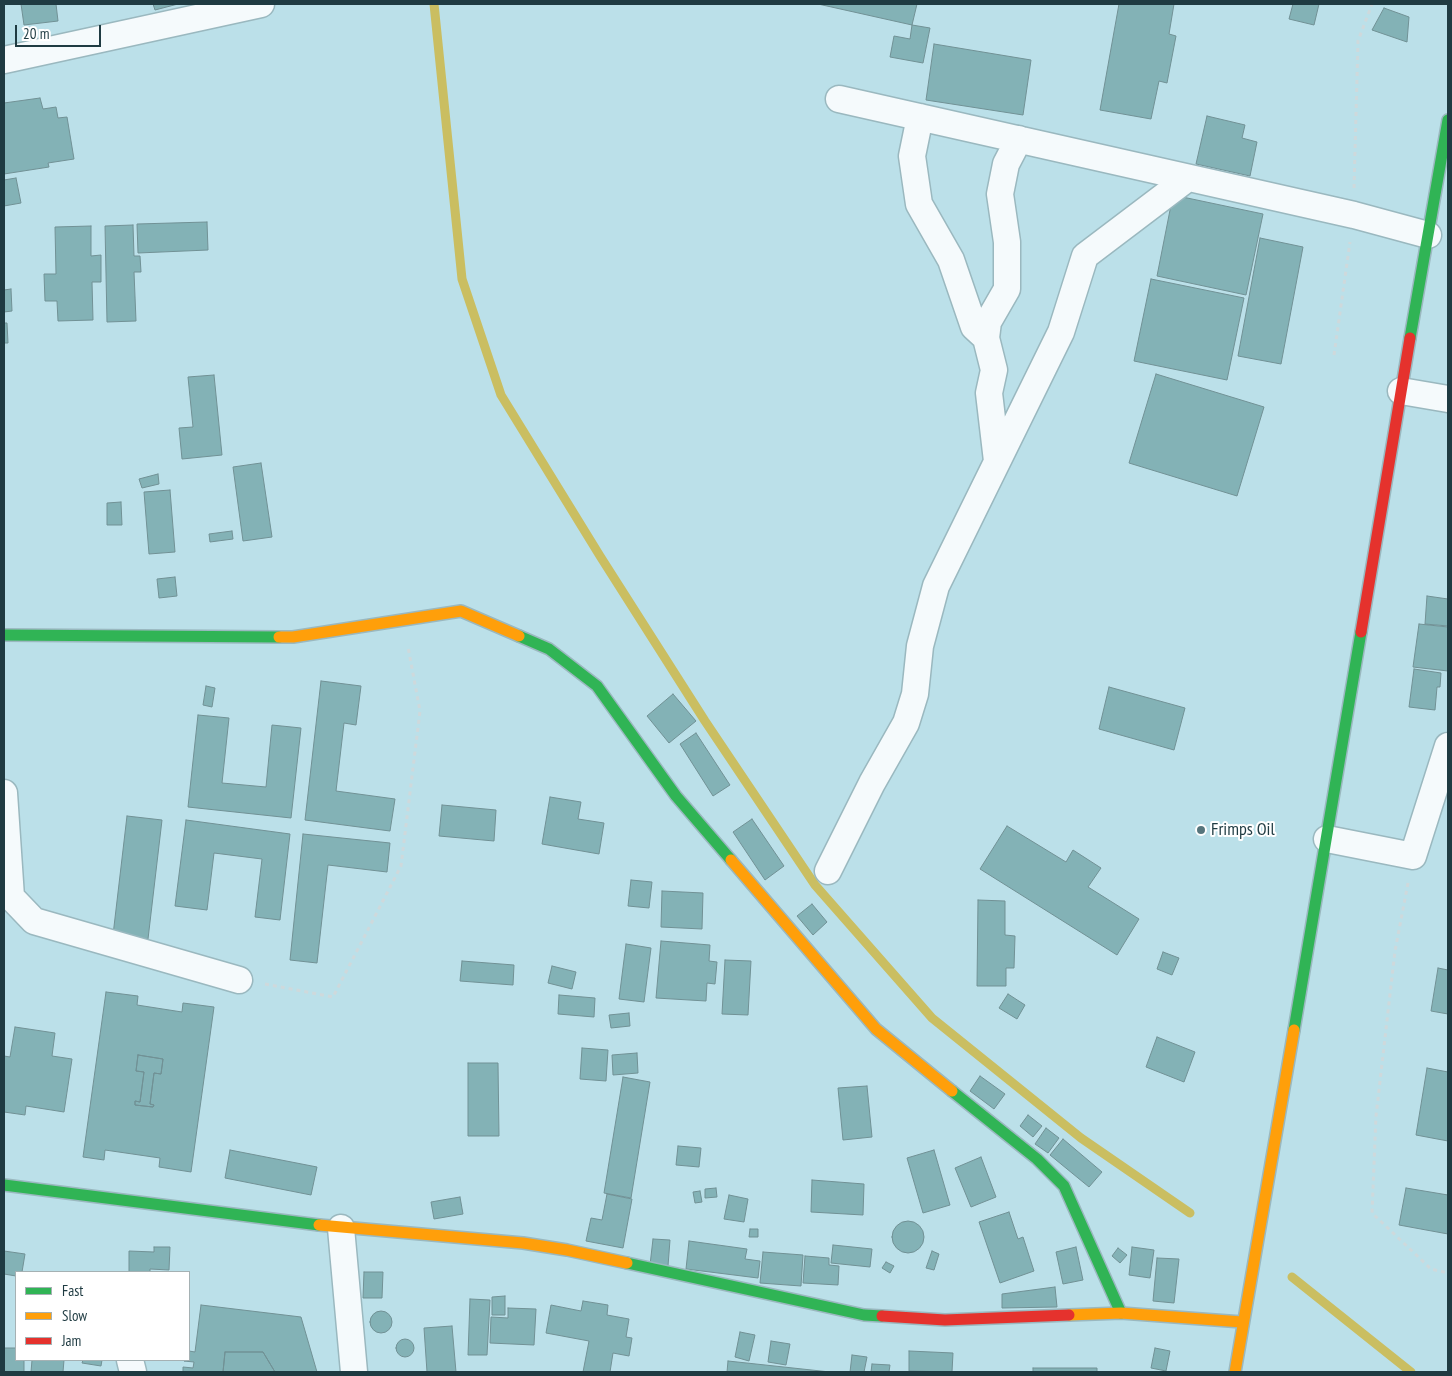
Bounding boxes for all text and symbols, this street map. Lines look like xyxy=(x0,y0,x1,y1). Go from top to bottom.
scale bar xyxy=(18,15,104,47)
text: 20 m xyxy=(23,24,49,43)
place label: Frimps Oil xyxy=(1211,819,1275,841)
marker: Frimps Oil xyxy=(1195,824,1207,836)
legend xyxy=(15,1271,190,1361)
text: Fast xyxy=(62,1281,83,1300)
text: Slow xyxy=(62,1306,87,1325)
text: Jam xyxy=(62,1331,81,1350)

